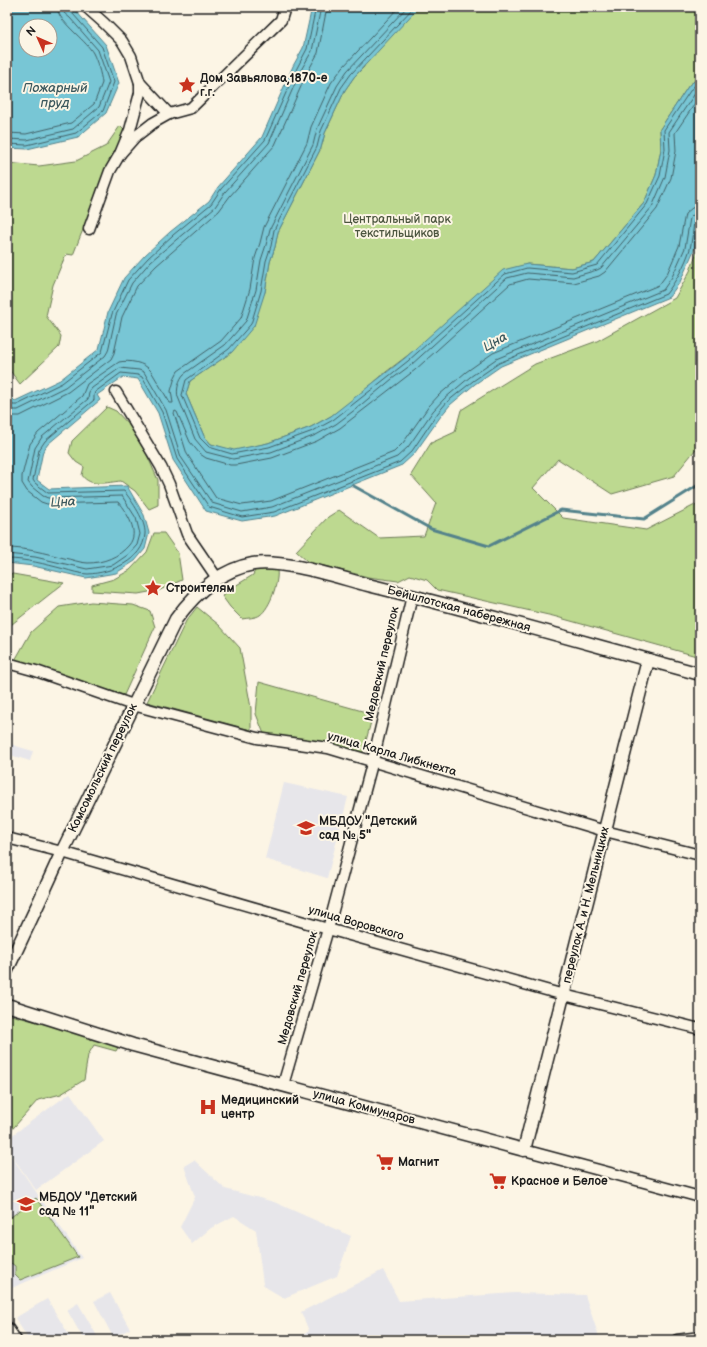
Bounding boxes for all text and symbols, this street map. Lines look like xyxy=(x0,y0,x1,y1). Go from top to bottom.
north arrow xyxy=(18,18,58,58)
text: N xyxy=(24,24,39,39)
place label: Дом Завьялова,1870-е г.г. xyxy=(200,71,328,100)
place icon: Дом Завьялова,1870-е г.г. xyxy=(177,75,197,95)
water label: Пожарный пруд xyxy=(23,80,88,111)
park label: Центральный парк текстильщиков xyxy=(343,212,451,241)
water label: Цна xyxy=(480,329,510,355)
water label: Цна xyxy=(50,493,76,511)
place icon: Строителям xyxy=(143,578,163,598)
place label: Строителям xyxy=(166,581,234,596)
street label: Бейшлотская набережная xyxy=(386,583,533,635)
street label: Медовский переулок xyxy=(361,604,403,723)
street label: Комсомольский переулок xyxy=(65,700,141,835)
street label: улица Карла Либкнехта xyxy=(326,728,458,780)
place label: МБДОУ "Детский сад № 5" xyxy=(319,814,417,843)
school or university icon: МБДОУ "Детский сад № 5" xyxy=(296,818,316,838)
street label: переулок А. и Н. Мельницких xyxy=(559,824,613,985)
street label: улица Воровского xyxy=(307,902,405,944)
street label: Медовский переулок xyxy=(275,929,322,1047)
street label: улица Коммунаров xyxy=(311,1086,417,1128)
place label: Медицинский центр xyxy=(221,1093,299,1122)
hospital icon: Медицинский центр xyxy=(198,1097,218,1117)
supermarket icon: Магнит xyxy=(375,1152,395,1172)
place label: Магнит xyxy=(398,1155,440,1170)
supermarket icon: Красное и Белое xyxy=(488,1171,508,1191)
place label: Красное и Белое xyxy=(511,1174,608,1189)
place label: МБДОУ "Детский сад № 11" xyxy=(39,1190,137,1219)
school or university icon: МБДОУ "Детский сад № 11" xyxy=(16,1194,36,1214)

